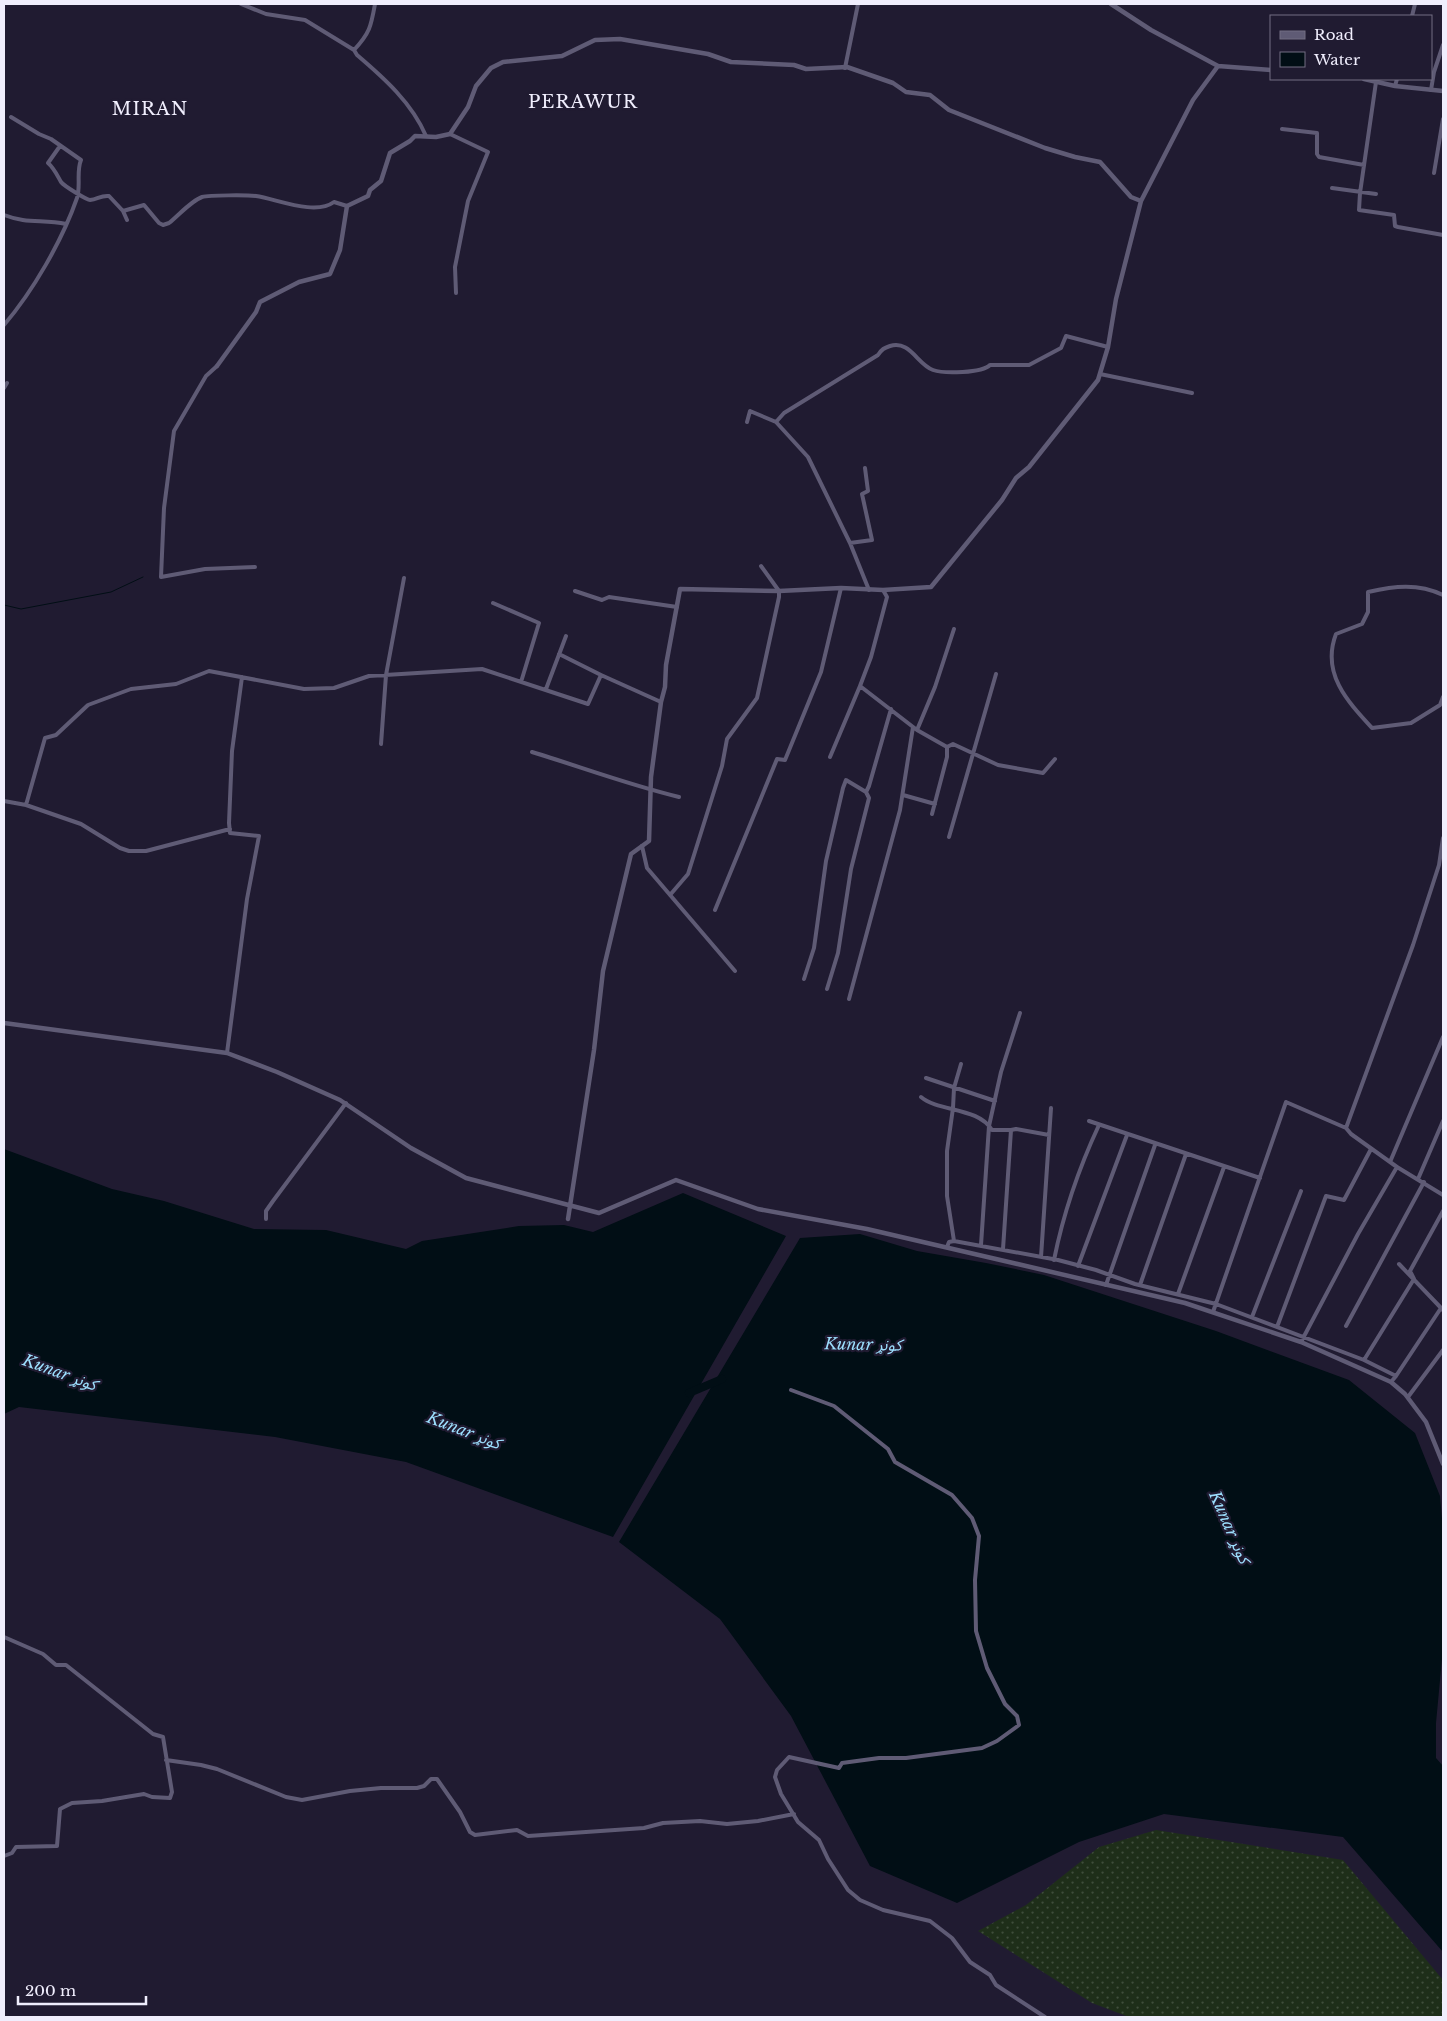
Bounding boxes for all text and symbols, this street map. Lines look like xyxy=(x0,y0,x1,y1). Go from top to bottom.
legend xyxy=(1270,15,1432,80)
text: Road xyxy=(1314,25,1354,44)
text: Water xyxy=(1313,50,1361,69)
district label: PERAWUR xyxy=(528,91,638,113)
district label: MIRAN xyxy=(112,98,188,120)
water label: Kunar کونړ xyxy=(823,1333,905,1355)
water label: Kunar کونړ xyxy=(19,1349,103,1396)
water label: Kunar کونړ xyxy=(423,1406,507,1455)
water label: Kunar کونړ xyxy=(1204,1487,1256,1570)
scale bar xyxy=(18,1974,145,2006)
text: 200 m xyxy=(25,1981,76,2000)

